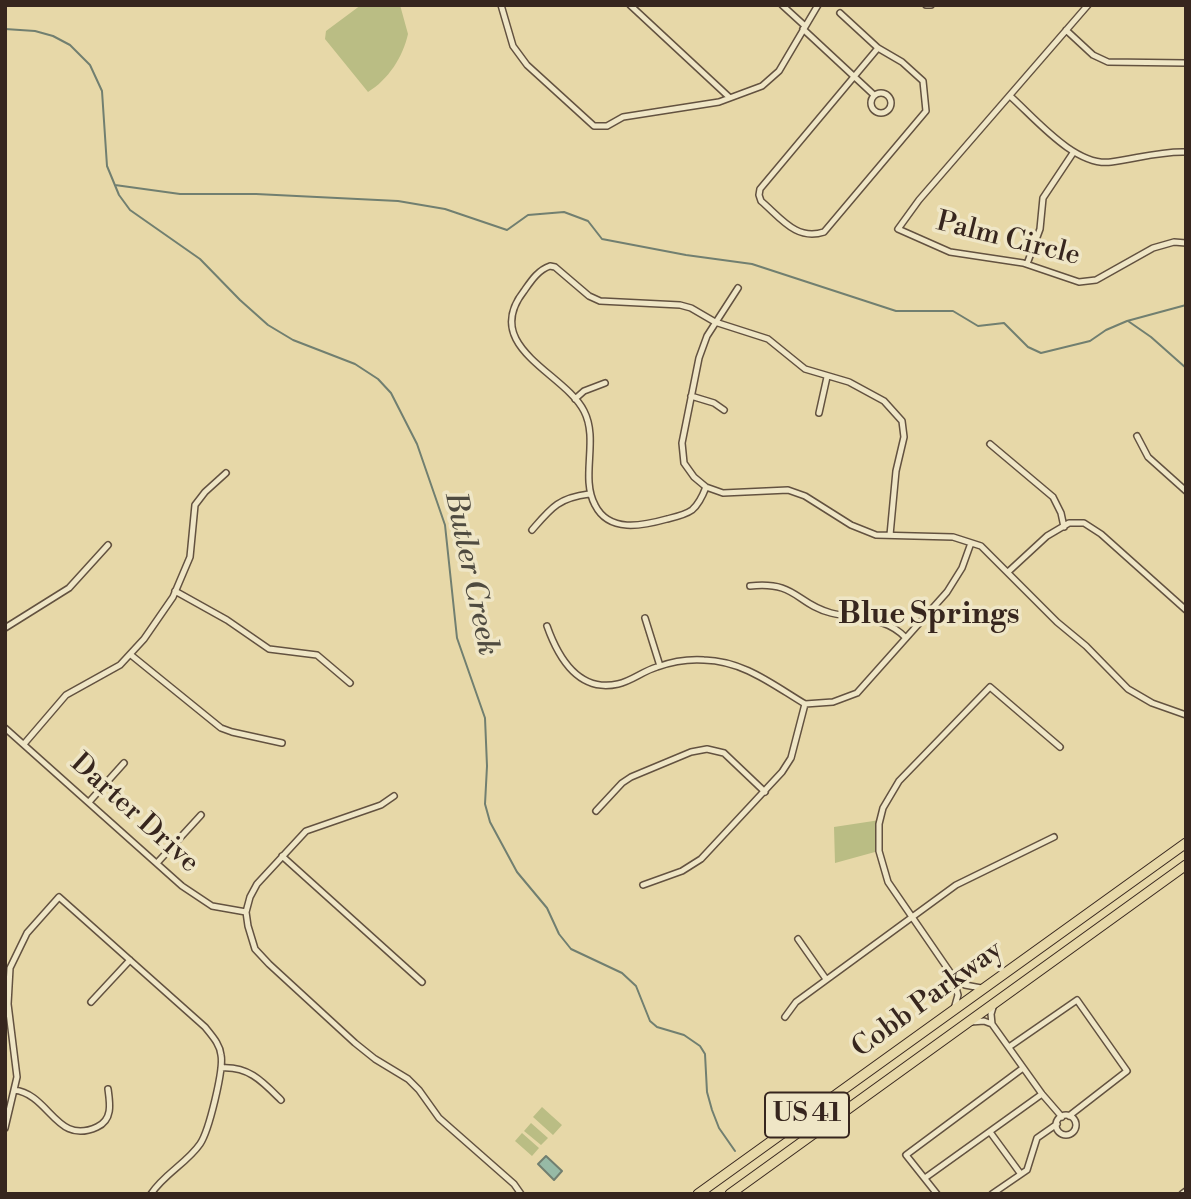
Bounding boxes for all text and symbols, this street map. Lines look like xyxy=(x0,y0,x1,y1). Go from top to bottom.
street label: Palm Circle xyxy=(933,206,1083,274)
water label: Butler Creek xyxy=(435,489,505,659)
district label: Blue Springs xyxy=(838,598,1020,634)
street label: Darter Drive xyxy=(63,747,205,881)
street label: Cobb Parkway xyxy=(846,934,1010,1066)
road number: US 41 xyxy=(765,1092,849,1138)

